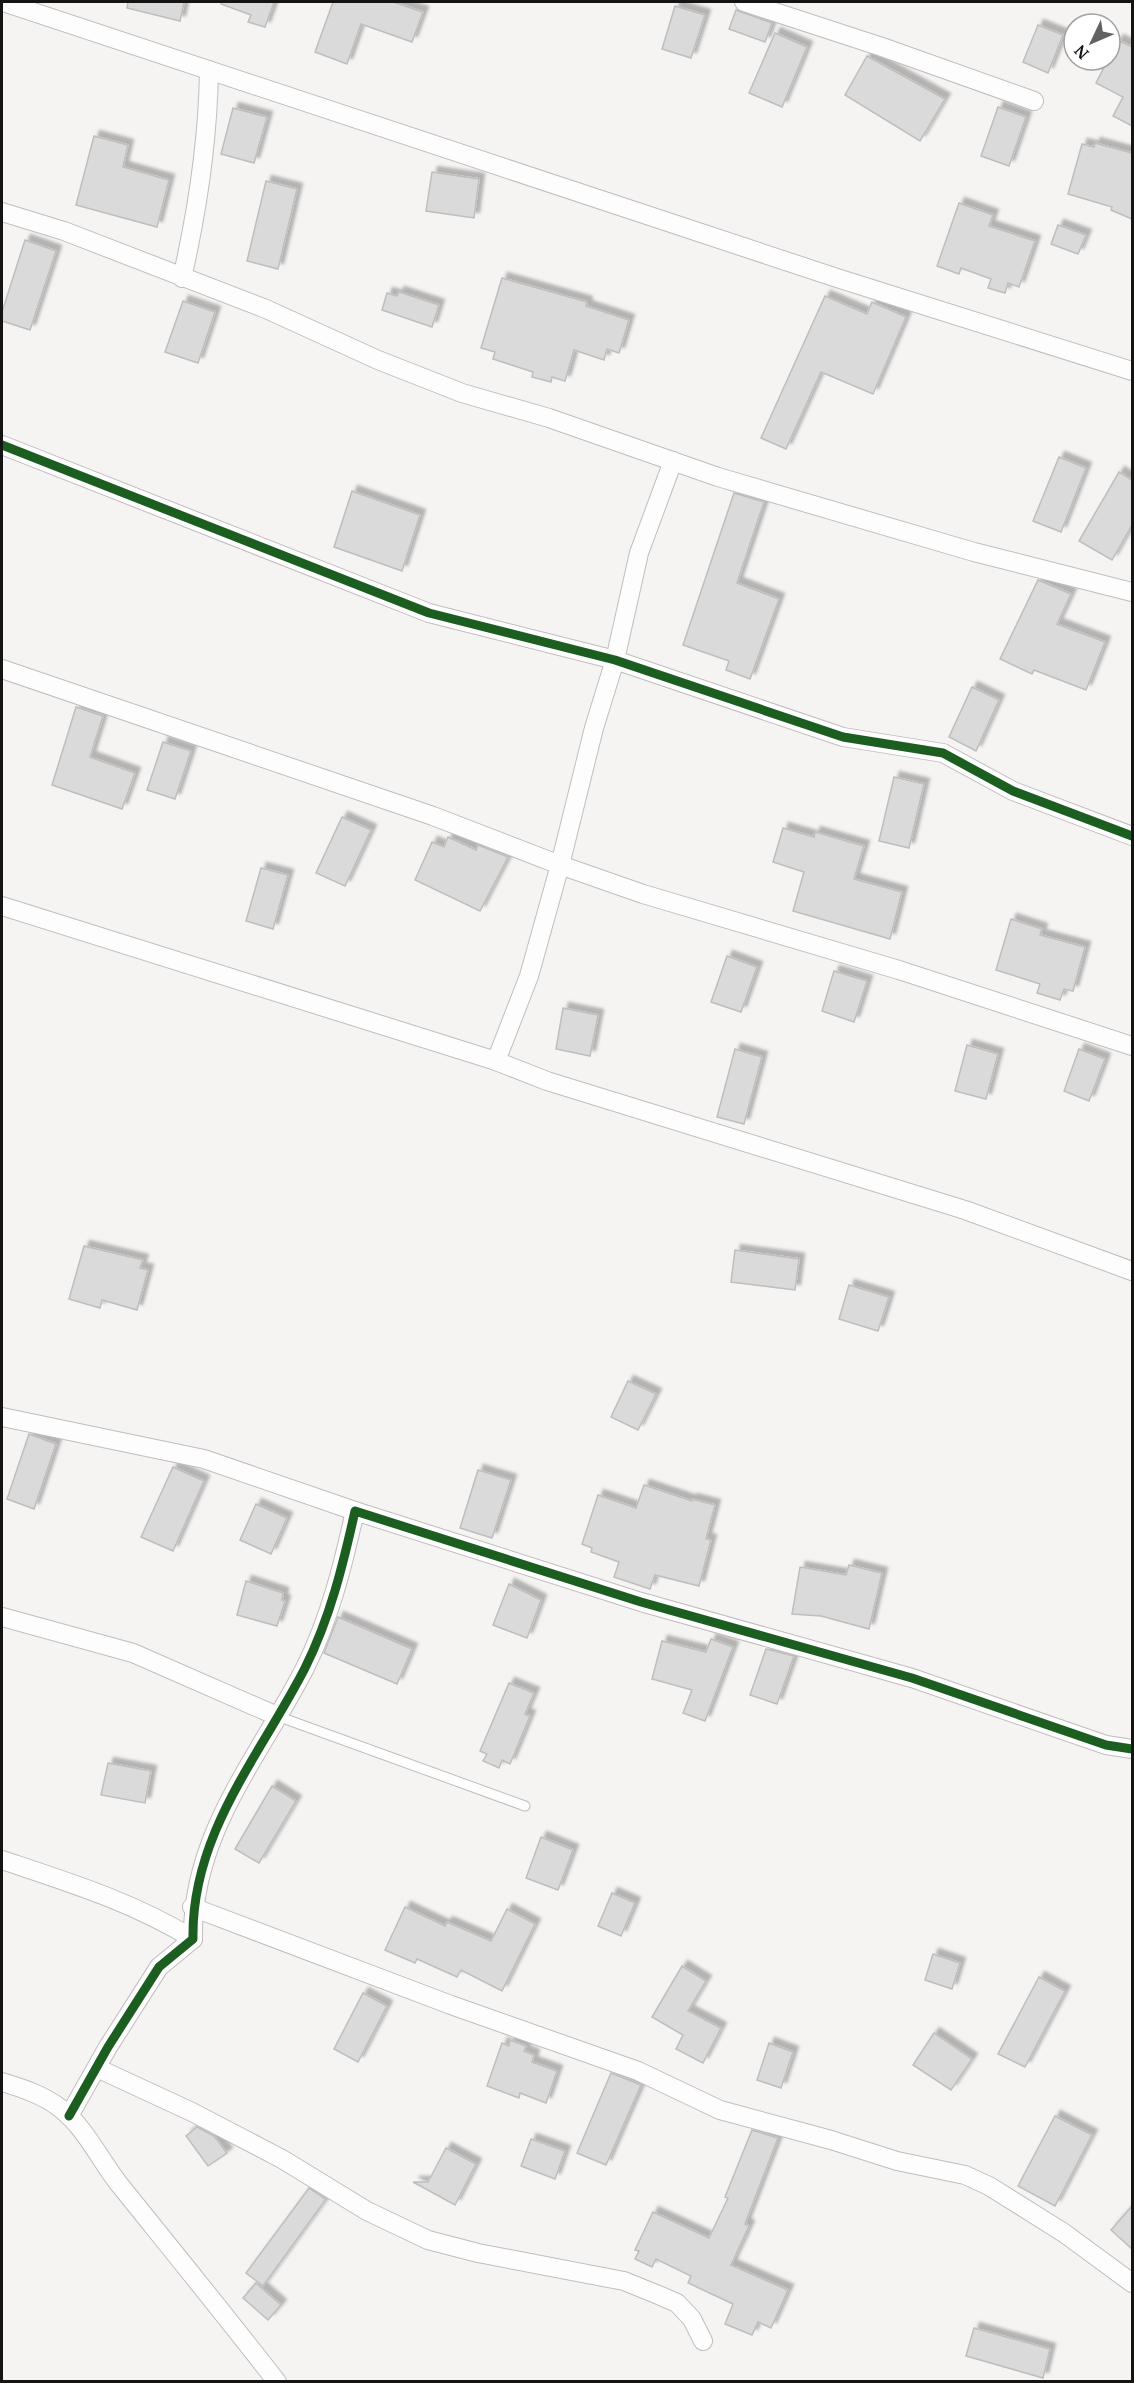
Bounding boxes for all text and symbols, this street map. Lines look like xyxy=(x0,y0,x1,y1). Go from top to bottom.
north arrow xyxy=(1062,12,1122,72)
text: N xyxy=(1069,40,1093,64)

